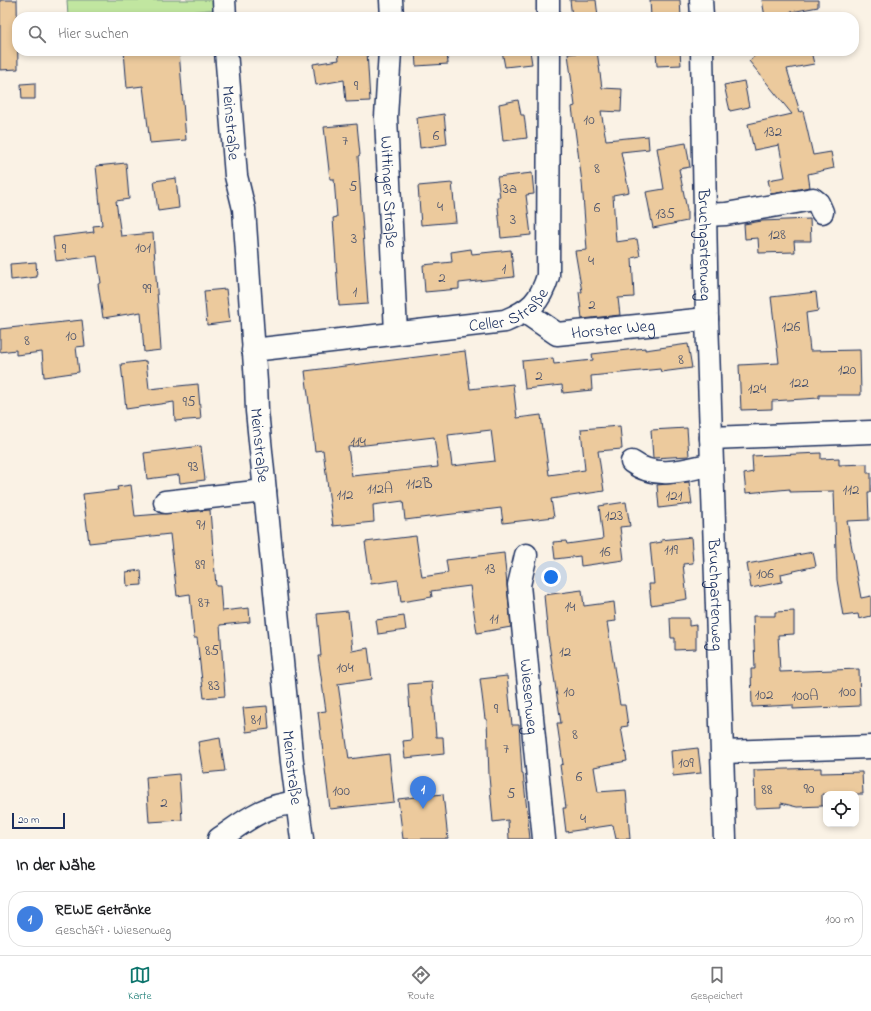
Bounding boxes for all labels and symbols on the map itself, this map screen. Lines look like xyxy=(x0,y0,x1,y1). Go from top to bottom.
house number: 9 xyxy=(354,75,359,97)
street label: Meinstraße xyxy=(215,85,246,162)
house number: 10 xyxy=(583,109,595,131)
house number: 132 xyxy=(764,121,783,143)
house number: 6 xyxy=(433,125,440,147)
house number: 7 xyxy=(342,130,348,152)
street label: Wittinger Straße xyxy=(373,135,403,249)
house number: 8 xyxy=(594,158,600,180)
house number: 5 xyxy=(349,176,358,198)
house number: 3a xyxy=(503,178,517,200)
street label: Bruchgartenweg xyxy=(689,188,718,301)
house number: 4 xyxy=(437,196,443,218)
house number: 6 xyxy=(594,197,601,219)
house number: 135 xyxy=(655,203,675,225)
house number: 3 xyxy=(510,209,516,231)
house number: 128 xyxy=(768,224,786,246)
house number: 3 xyxy=(351,228,357,250)
house number: 101 xyxy=(135,237,151,259)
house number: 9 xyxy=(62,238,67,260)
house number: 4 xyxy=(588,250,594,272)
house number: 1 xyxy=(502,258,507,280)
house number: 2 xyxy=(438,267,446,289)
house number: 99 xyxy=(142,278,152,300)
house number: 1 xyxy=(353,281,358,303)
street label: Celler Straße xyxy=(468,284,556,339)
house number: 2 xyxy=(588,294,596,316)
street label: Horster Weg xyxy=(570,313,656,347)
house number: 126 xyxy=(782,316,801,338)
house number: 10 xyxy=(65,325,77,347)
house number: 8 xyxy=(24,330,30,352)
house number: 8 xyxy=(678,349,684,371)
house number: 120 xyxy=(838,359,857,381)
house number: 2 xyxy=(535,365,543,387)
house number: 122 xyxy=(789,372,809,394)
house number: 124 xyxy=(748,378,766,400)
house number: 95 xyxy=(182,391,196,413)
street label: Meinstraße xyxy=(243,407,275,484)
house number: 114 xyxy=(350,431,366,453)
house number: 93 xyxy=(188,456,198,478)
house number: 112B xyxy=(405,473,433,495)
house number: 112A xyxy=(367,478,393,500)
house number: 112 xyxy=(843,479,860,501)
house number: 112 xyxy=(337,484,354,506)
house number: 121 xyxy=(666,485,683,507)
house number: 123 xyxy=(605,505,623,527)
house number: 91 xyxy=(196,514,206,536)
street label: Bruchgartenweg xyxy=(700,537,729,651)
house number: 119 xyxy=(664,539,679,561)
house number: 16 xyxy=(599,541,611,563)
house number: 89 xyxy=(195,554,206,576)
house number: 13 xyxy=(485,558,495,580)
house number: 106 xyxy=(756,563,774,585)
your location xyxy=(541,567,561,587)
house number: 87 xyxy=(198,592,210,614)
house number: 14 xyxy=(565,596,575,618)
house number: 11 xyxy=(489,608,499,630)
house number: 85 xyxy=(205,640,220,662)
house number: 12 xyxy=(559,641,572,663)
house number: 104 xyxy=(336,657,354,679)
street label: Wiesenweg xyxy=(512,658,545,736)
house number: 83 xyxy=(208,675,220,697)
house number: 10 xyxy=(563,681,575,703)
house number: 100 xyxy=(838,681,856,703)
house number: 102 xyxy=(755,684,774,706)
house number: 100A xyxy=(792,685,818,707)
house number: 9 xyxy=(494,698,499,720)
house number: 81 xyxy=(251,709,261,731)
house number: 8 xyxy=(572,724,578,746)
street label: Meinstraße xyxy=(275,729,308,807)
house number: 7 xyxy=(503,738,509,760)
house number: 109 xyxy=(678,752,694,774)
house number: 6 xyxy=(576,766,583,788)
pin: 1 xyxy=(410,776,436,809)
house number: 90 xyxy=(804,778,815,800)
house number: 88 xyxy=(761,779,773,801)
house number: 100 xyxy=(332,780,350,802)
house number: 5 xyxy=(507,783,516,805)
house number: 2 xyxy=(160,792,168,814)
house number: 4 xyxy=(580,808,586,830)
scale bar xyxy=(12,811,65,830)

